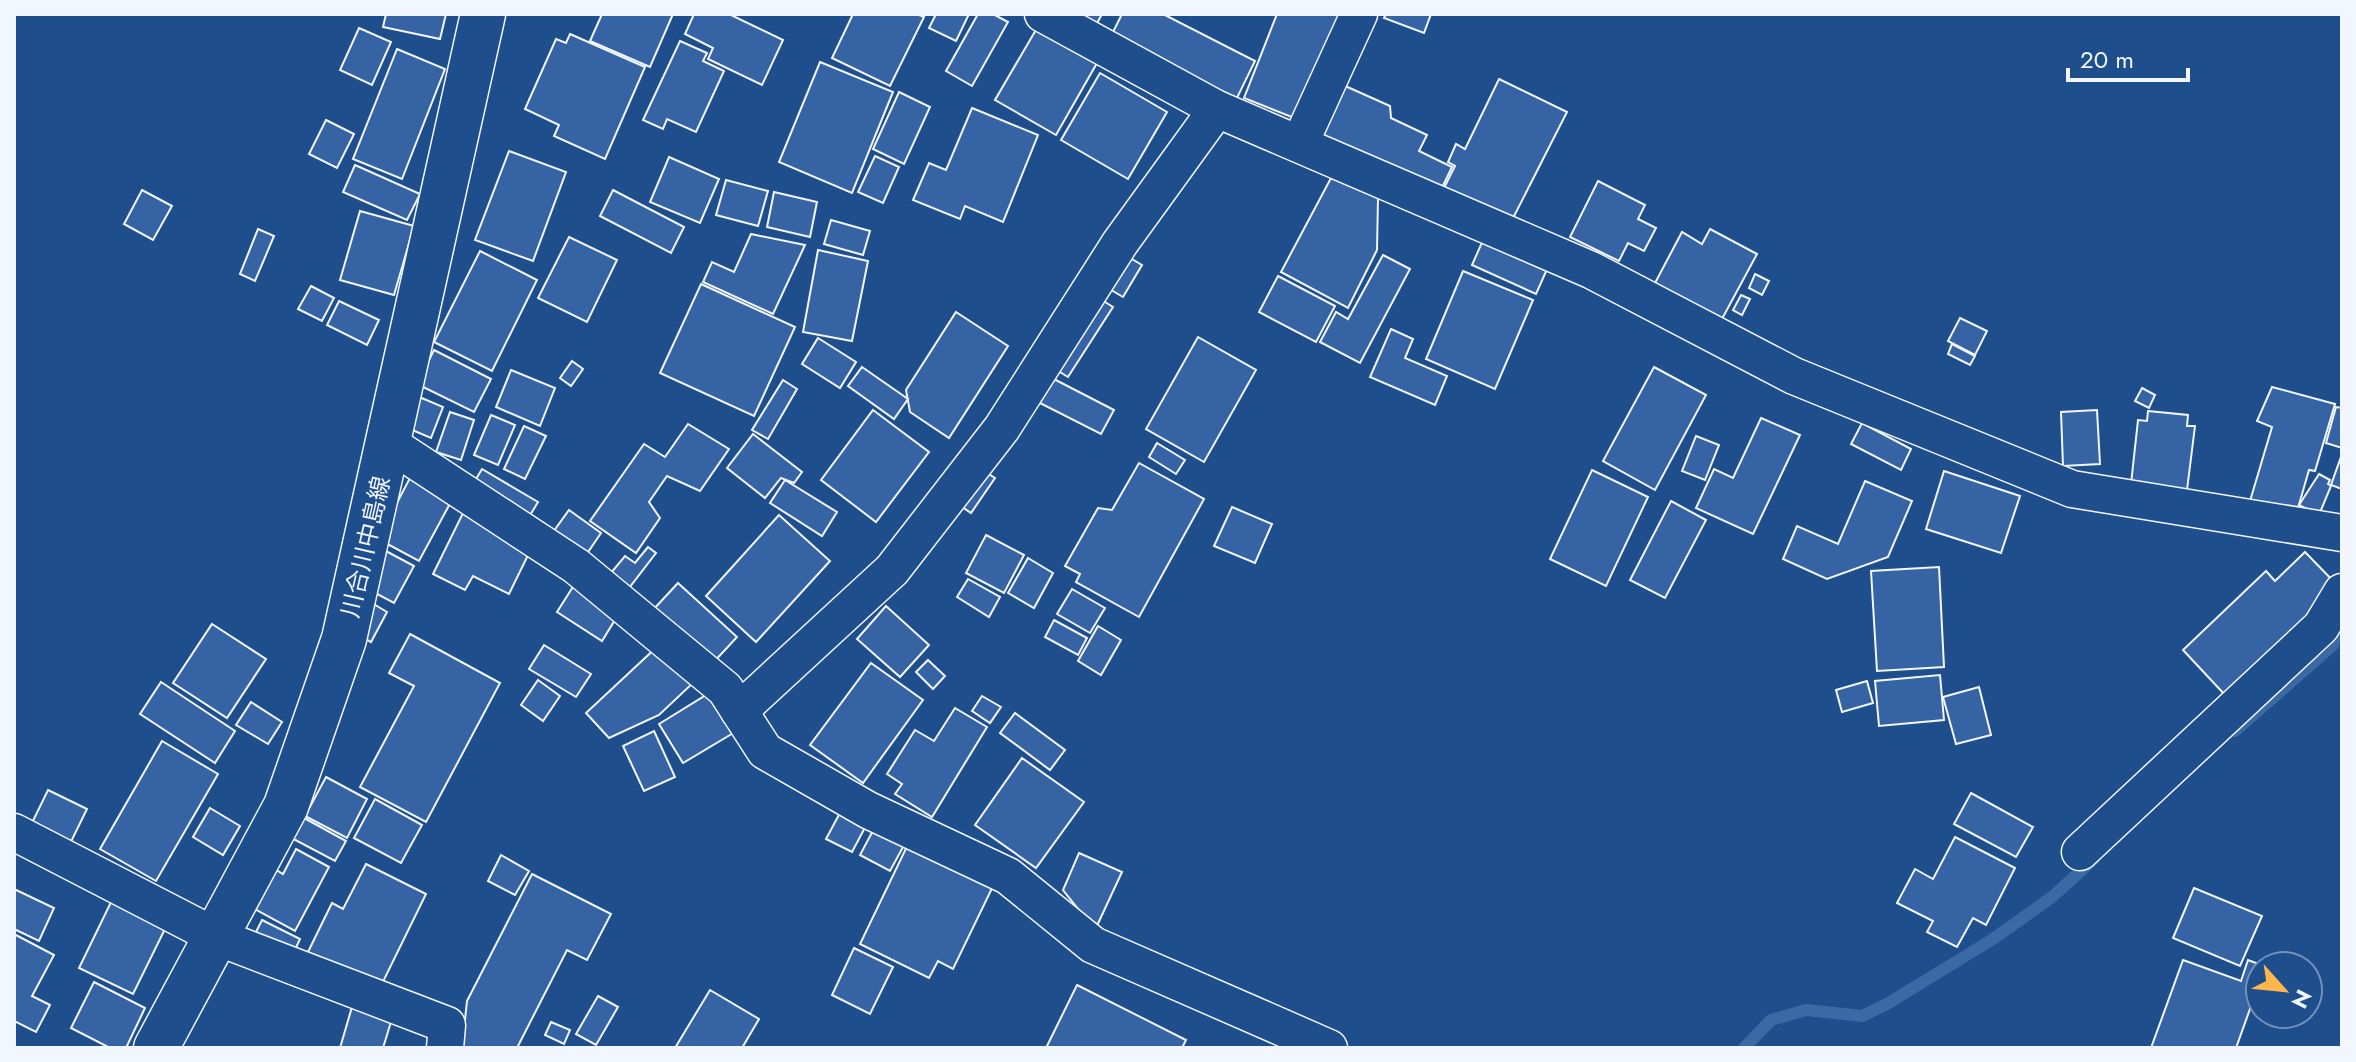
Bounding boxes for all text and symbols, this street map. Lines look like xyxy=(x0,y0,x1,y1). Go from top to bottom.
scale bar xyxy=(2068,32,2188,82)
text: 20 m xyxy=(2080,42,2134,77)
street label: 川合川中島線 xyxy=(332,473,399,621)
north arrow xyxy=(2244,950,2324,1030)
text: N xyxy=(2284,984,2320,1014)

